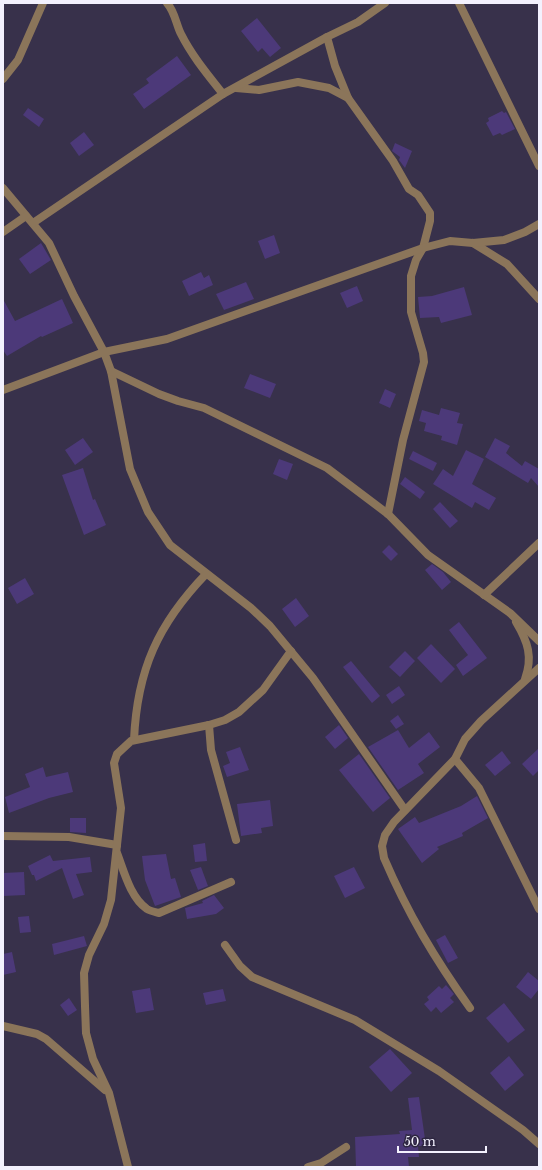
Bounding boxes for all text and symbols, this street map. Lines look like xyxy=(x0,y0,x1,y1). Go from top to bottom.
scale bar xyxy=(398,1128,486,1154)
text: 50 m xyxy=(404,1134,436,1149)

